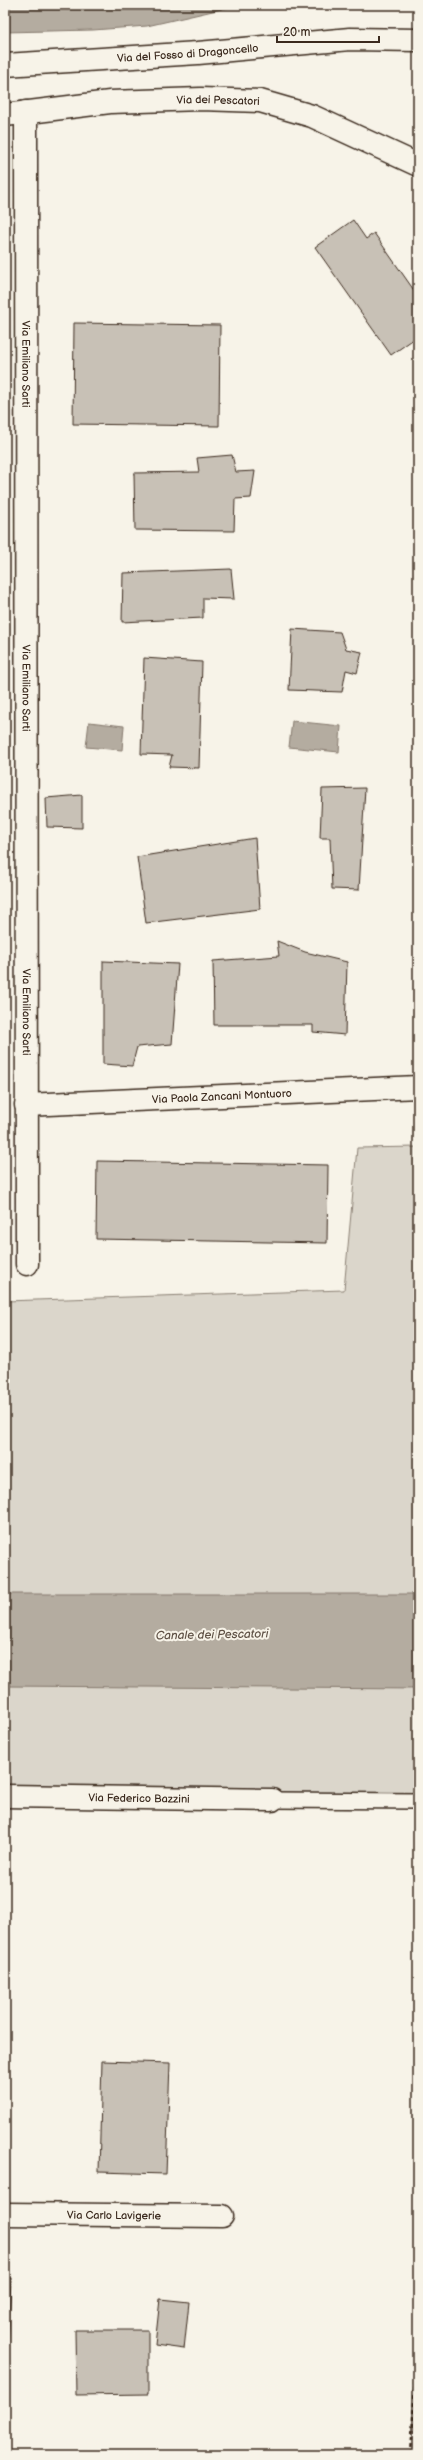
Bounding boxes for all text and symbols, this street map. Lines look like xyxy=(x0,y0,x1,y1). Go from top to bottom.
scale bar xyxy=(277,18,379,44)
text: 20 m xyxy=(283,25,310,40)
street label: Via del Fosso di Dragoncello xyxy=(117,41,259,65)
street label: Via dei Pescatori xyxy=(176,92,260,107)
street label: Via Emiliano Sarti xyxy=(20,321,33,407)
street label: Via Emiliano Sarti xyxy=(20,645,33,731)
street label: Via Emiliano Sarti xyxy=(20,969,33,1055)
street label: Via Paola Zancani Montuoro xyxy=(152,1086,292,1106)
water label: Canale dei Pescatori xyxy=(156,1626,270,1643)
street label: Via Federico Bazzini xyxy=(88,1791,190,1805)
street label: Via Carlo Lavigerie xyxy=(67,2208,162,2222)

